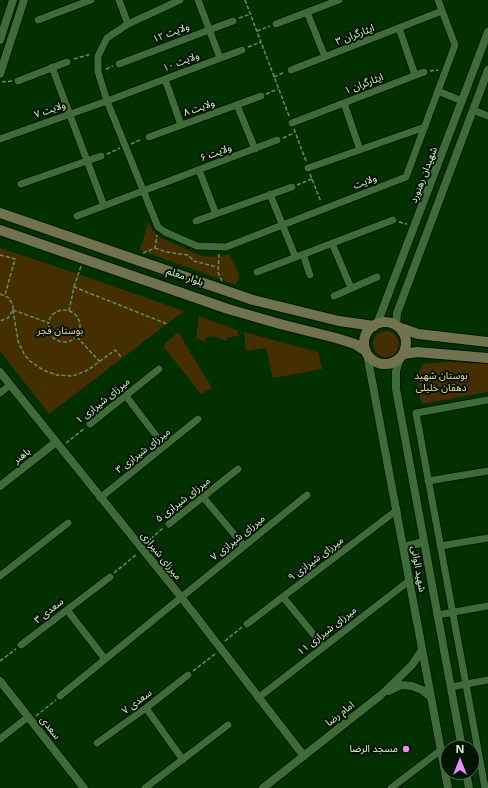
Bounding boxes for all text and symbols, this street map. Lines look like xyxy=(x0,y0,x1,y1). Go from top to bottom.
street label: ولایت ۱۲ xyxy=(151,21,191,45)
street label: ایثارگران ۳ xyxy=(334,22,376,48)
street label: ولایت ۱۰ xyxy=(161,50,201,74)
street label: ایثارگران ۱ xyxy=(343,71,385,97)
street label: ولایت ۸ xyxy=(182,97,216,119)
street label: ولایت ۷ xyxy=(33,99,67,121)
street label: ولایت ۶ xyxy=(199,142,233,164)
street label: شهیدان رهنورد xyxy=(408,145,440,205)
street label: ولایت xyxy=(352,172,378,192)
street label: بلوار معلم xyxy=(165,265,205,289)
park label: بوستان فجر xyxy=(37,325,83,337)
park label: بوستان شهید دهقان خلیلی xyxy=(414,370,468,394)
street label: میرزای شیرازی ۱ xyxy=(74,376,132,426)
street label: میرزای شیرازی ۳ xyxy=(113,426,173,476)
street label: باهنر xyxy=(11,446,33,466)
street label: میرزای شیرازی ۵ xyxy=(153,475,213,525)
street label: میرزای شیرازی ۷ xyxy=(209,513,267,563)
street label: میرزای شیرازی xyxy=(138,530,184,582)
street label: میرزای شیرازی ۹ xyxy=(286,534,346,584)
street label: شهید الوانی xyxy=(408,545,428,593)
street label: سعدی ۳ xyxy=(32,596,66,626)
street label: میرزای شیرازی ۱۱ xyxy=(295,604,359,658)
street label: سعدی ۷ xyxy=(120,687,154,717)
street label: امام رضا xyxy=(323,699,357,729)
street label: سعدی xyxy=(37,714,63,742)
north arrow xyxy=(440,740,480,780)
text: N xyxy=(456,741,464,756)
place label: مسجد الرضا xyxy=(349,743,398,755)
marker: مسجد الرضا xyxy=(401,744,411,754)

